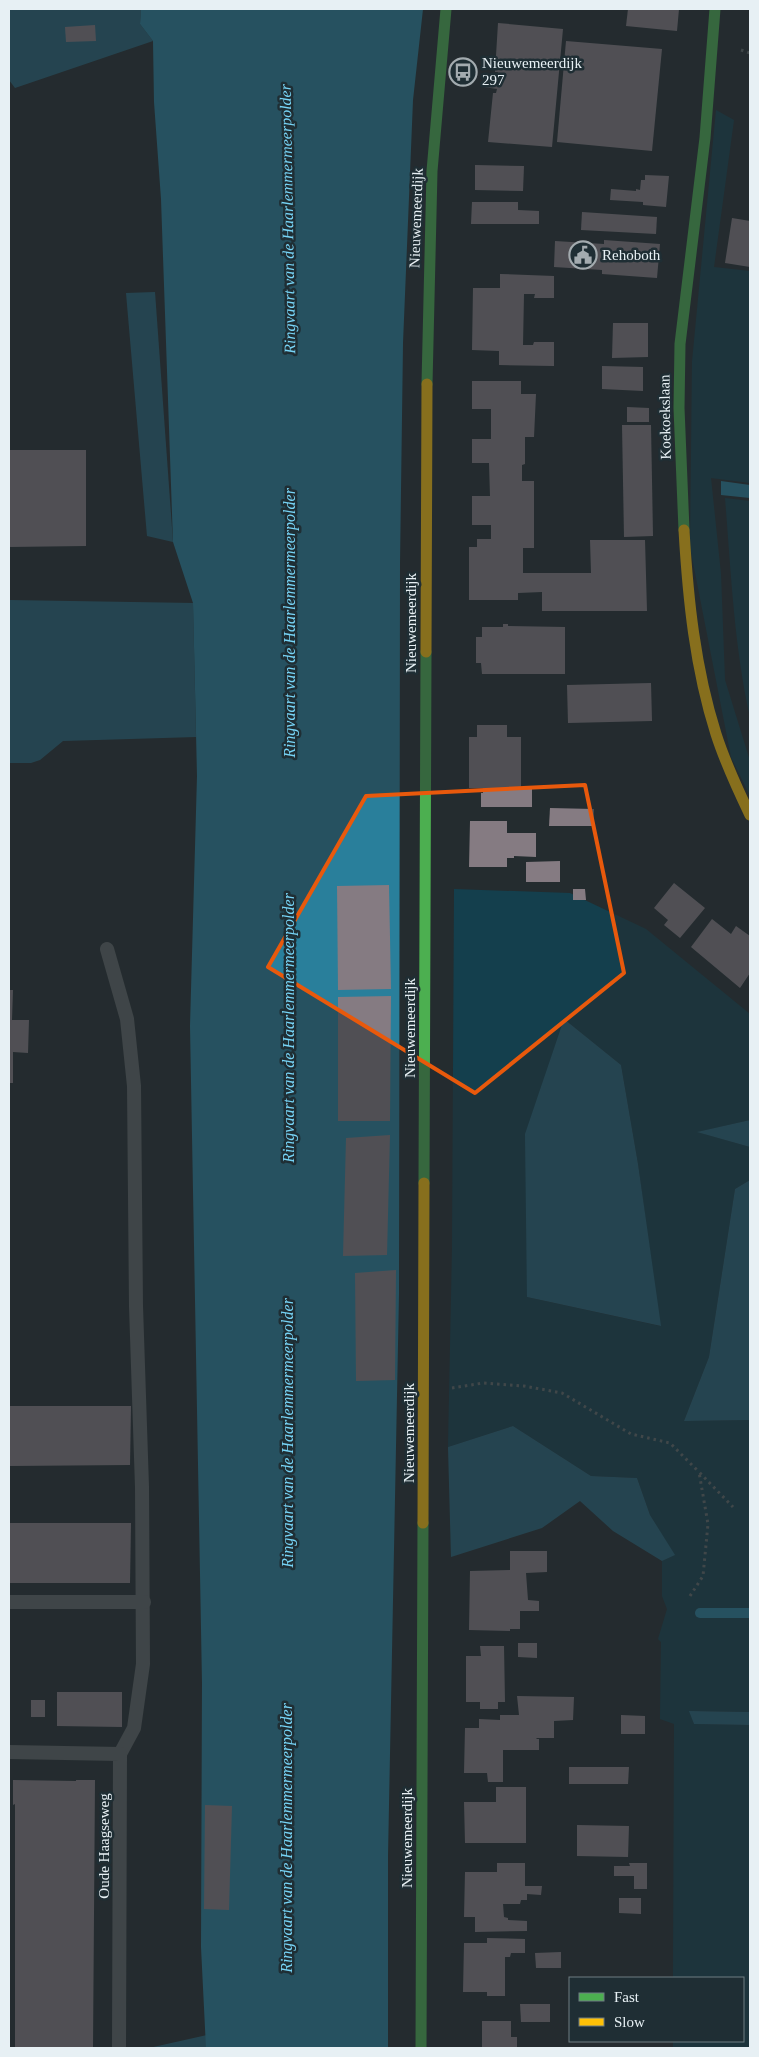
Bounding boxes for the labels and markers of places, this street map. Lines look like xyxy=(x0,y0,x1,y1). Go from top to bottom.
place label: Nieuwemeerdijk 297 xyxy=(482,55,582,88)
bus stop icon: Nieuwemeerdijk 297 xyxy=(448,57,478,87)
public building icon: Rehoboth xyxy=(568,240,598,270)
place label: Rehoboth xyxy=(602,247,661,263)

